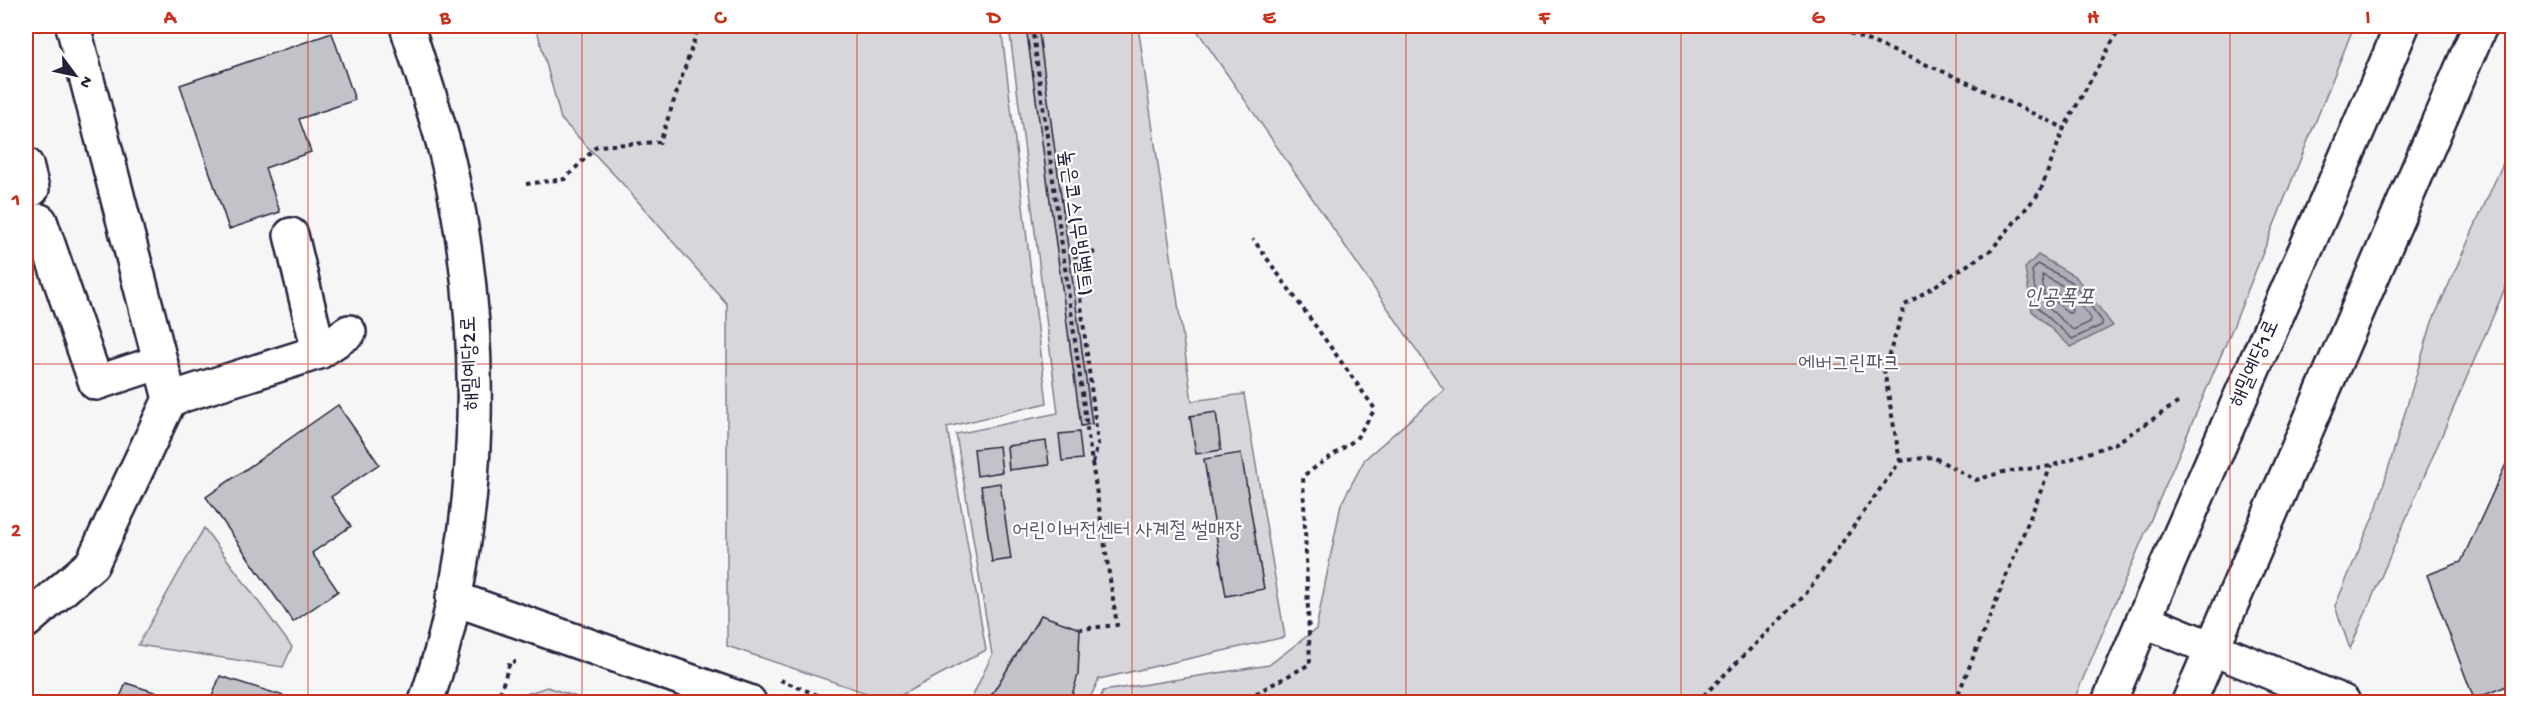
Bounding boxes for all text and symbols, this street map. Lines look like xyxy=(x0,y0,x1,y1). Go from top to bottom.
text: A xyxy=(163,8,178,31)
text: B xyxy=(439,8,451,31)
text: C xyxy=(714,8,728,31)
text: D xyxy=(985,8,1001,31)
text: E xyxy=(1263,8,1277,31)
text: F xyxy=(1538,8,1551,31)
text: G xyxy=(1812,8,1826,31)
text: H xyxy=(2087,8,2099,31)
text: I xyxy=(2366,8,2371,31)
north arrow xyxy=(45,45,105,105)
text: N xyxy=(74,72,95,91)
street label: 높은코스(무빙벨트) xyxy=(1051,148,1097,298)
text: 1 xyxy=(11,190,20,213)
water label: 인공폭포 xyxy=(2024,286,2095,312)
street label: 해밀예당2로 xyxy=(458,315,486,411)
street label: 해밀예당1로 xyxy=(2226,316,2286,412)
park label: 에버그린파크 xyxy=(1798,353,1900,378)
park label: 어린이버전센터 사계절 썰매장 xyxy=(1012,520,1242,545)
text: 2 xyxy=(11,521,21,544)

